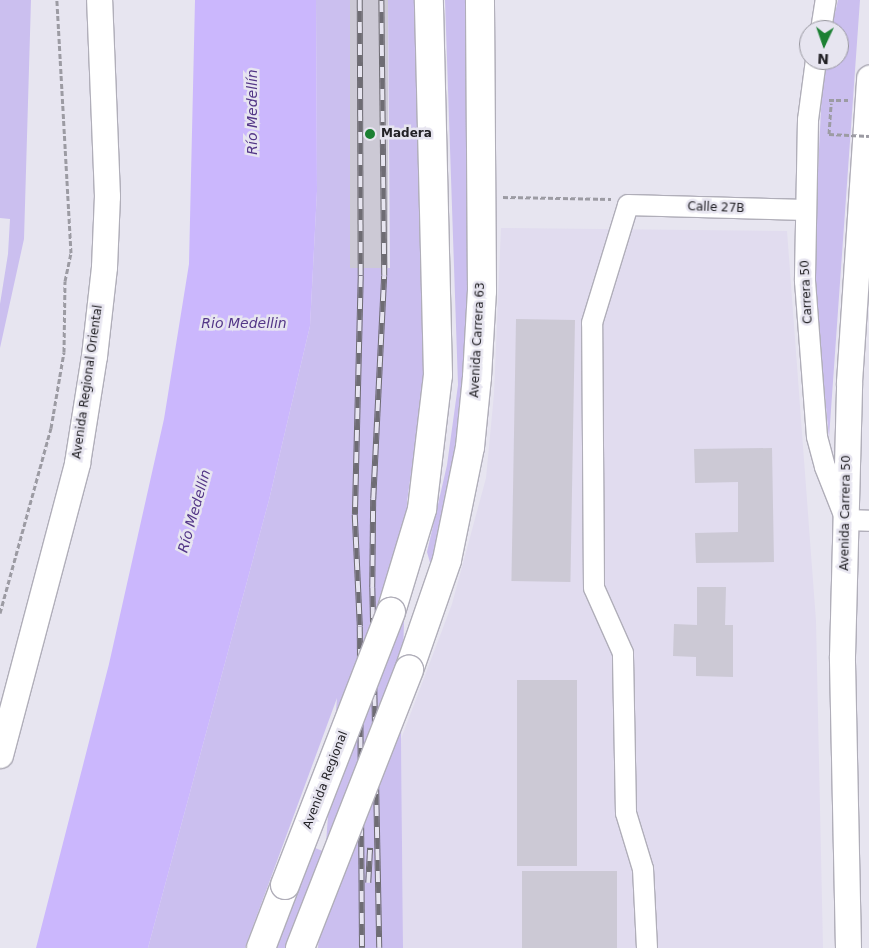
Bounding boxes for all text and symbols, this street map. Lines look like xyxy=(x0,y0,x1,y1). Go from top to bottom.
north arrow xyxy=(799,20,849,70)
text: N xyxy=(817,51,830,67)
water label: Río Medellín xyxy=(244,69,260,155)
marker: Madera xyxy=(363,127,377,141)
place label: Madera xyxy=(381,127,432,141)
street label: Calle 27B xyxy=(687,200,745,216)
street label: Carrera 50 xyxy=(798,260,816,324)
street label: Avenida Carrera 63 xyxy=(468,282,488,398)
street label: Avenida Regional Oriental xyxy=(70,304,106,460)
water label: Rio Medellin xyxy=(201,315,287,331)
street label: Avenida Carrera 50 xyxy=(838,455,854,571)
water label: Río Medellín xyxy=(174,468,214,554)
street label: Avenida Regional xyxy=(301,729,351,831)

